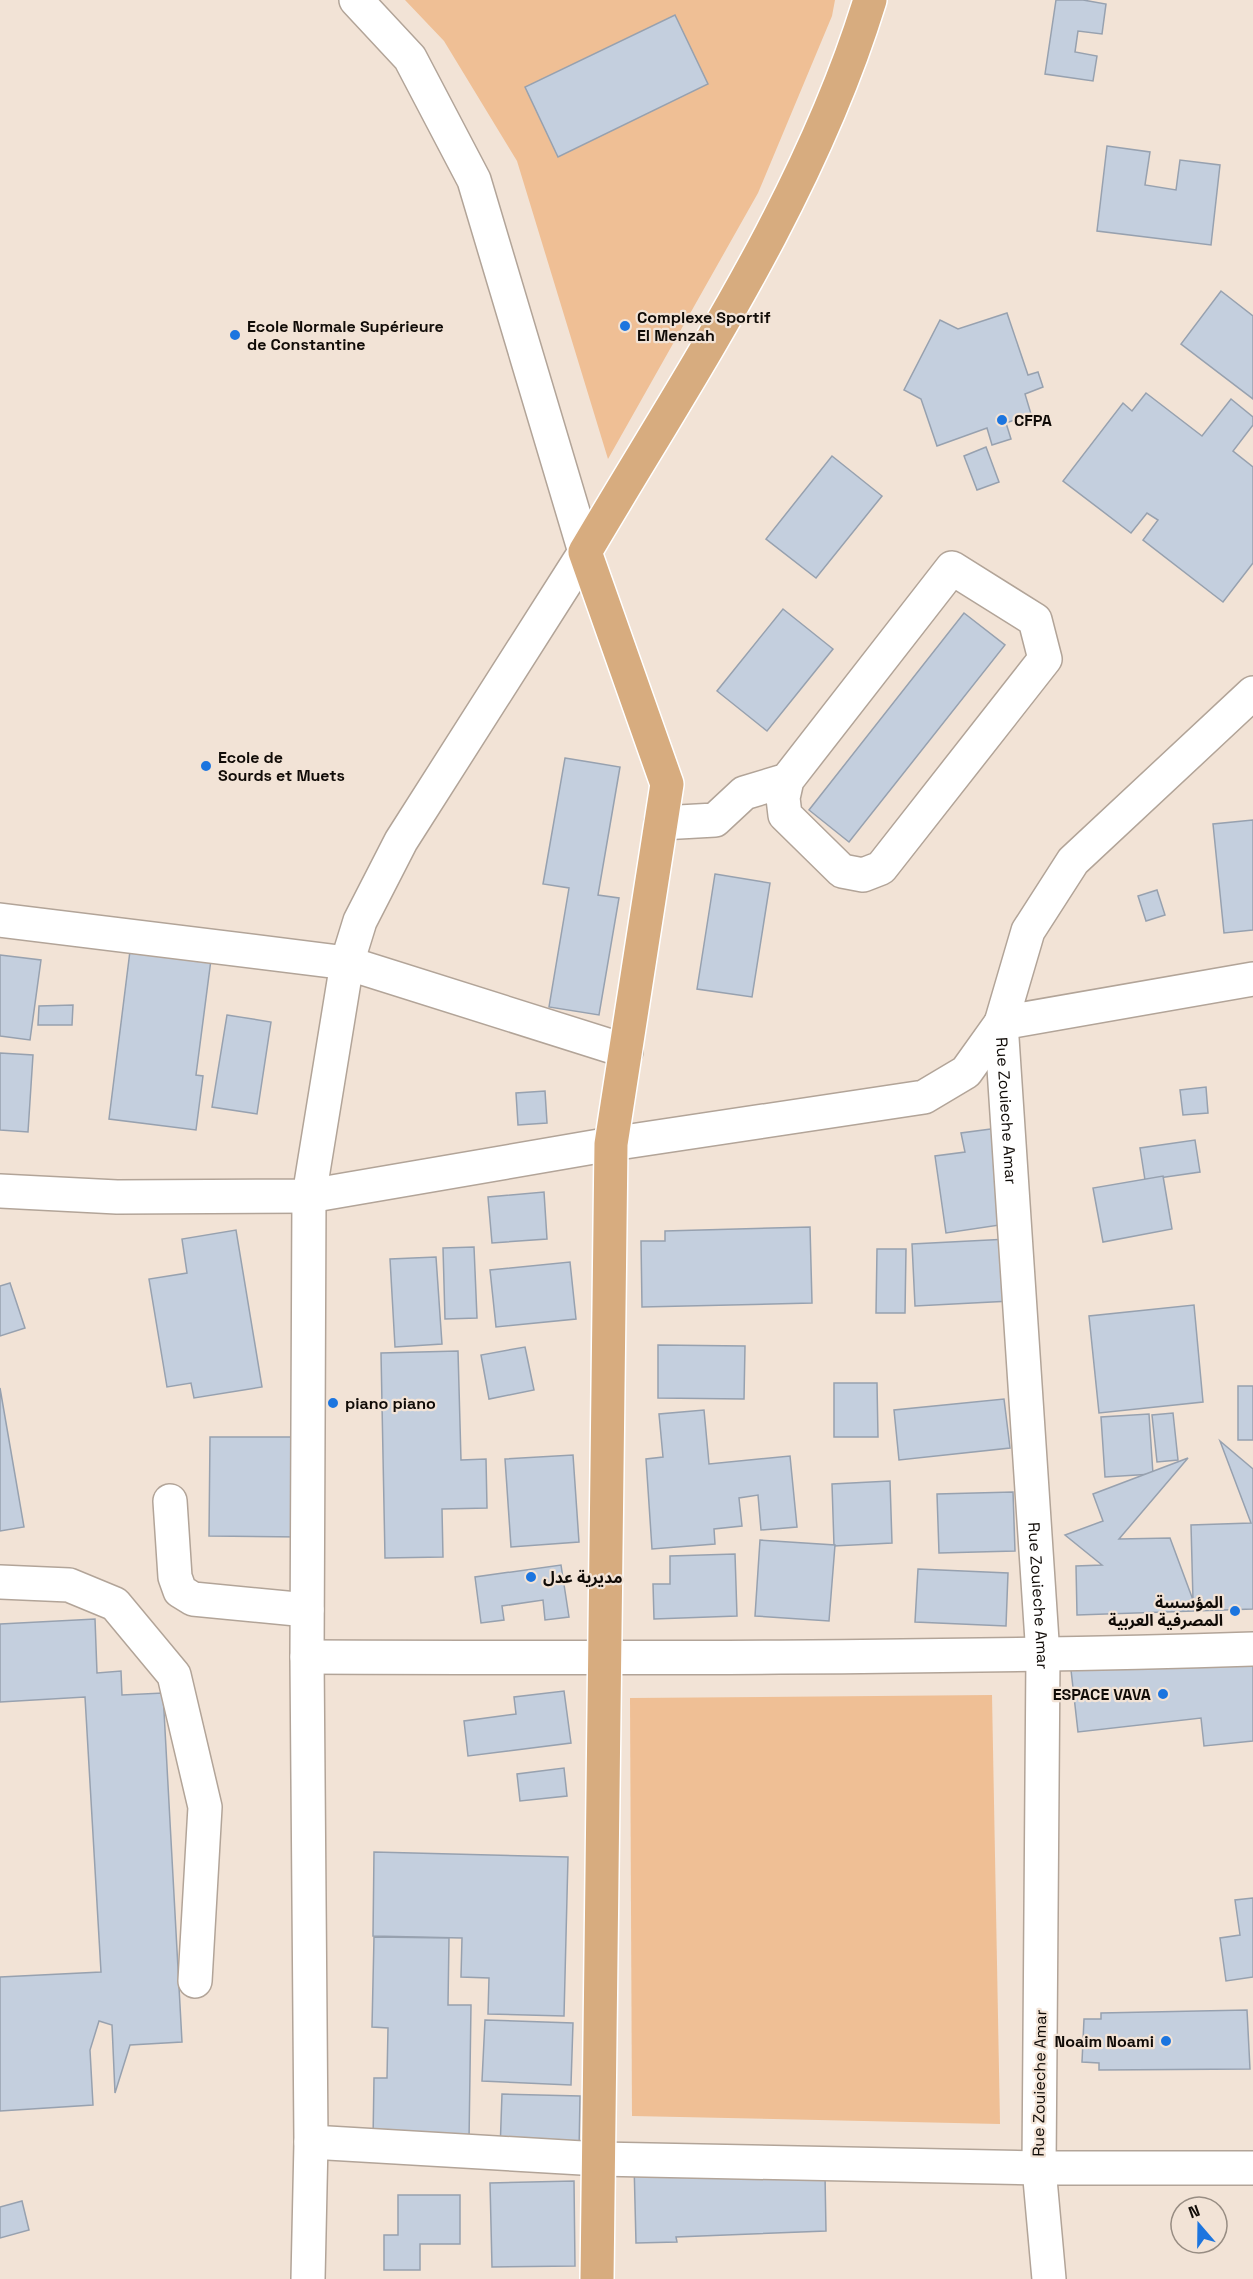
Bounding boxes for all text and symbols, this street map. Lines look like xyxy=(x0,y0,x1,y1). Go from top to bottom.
place label: Complexe Sportif El Menzah xyxy=(637,307,771,346)
place label: Ecole Normale Supérieure de Constantine xyxy=(247,316,444,355)
marker: Complexe Sportif El Menzah xyxy=(618,319,632,333)
marker: Ecole Normale Supérieure de Constantine xyxy=(228,328,242,342)
place label: CFPA xyxy=(1014,410,1052,431)
marker: CFPA xyxy=(995,413,1009,427)
place label: Ecole de Sourds et Muets xyxy=(218,747,345,786)
marker: Ecole de Sourds et Muets xyxy=(199,759,213,773)
street label: Rue Zouieche Amar xyxy=(991,1037,1022,1185)
place label: piano piano xyxy=(345,1393,436,1414)
marker: piano piano xyxy=(326,1396,340,1410)
street label: Rue Zouieche Amar xyxy=(1023,1521,1053,1669)
place label: مديرية عدل xyxy=(543,1567,623,1588)
marker: مديرية عدل xyxy=(524,1570,538,1584)
place label: المؤسسة المصرفية العربية xyxy=(1108,1592,1223,1631)
marker: المؤسسة المصرفية العربية xyxy=(1228,1604,1242,1618)
place label: ESPACE VAVA xyxy=(1053,1684,1151,1705)
marker: ESPACE VAVA xyxy=(1156,1687,1170,1701)
street label: Rue Zouieche Amar xyxy=(1028,2009,1051,2157)
place label: Noaim Noami xyxy=(1055,2031,1154,2052)
marker: Noaim Noami xyxy=(1159,2034,1173,2048)
north arrow xyxy=(1169,2195,1229,2255)
text: N xyxy=(1185,2200,1203,2223)

